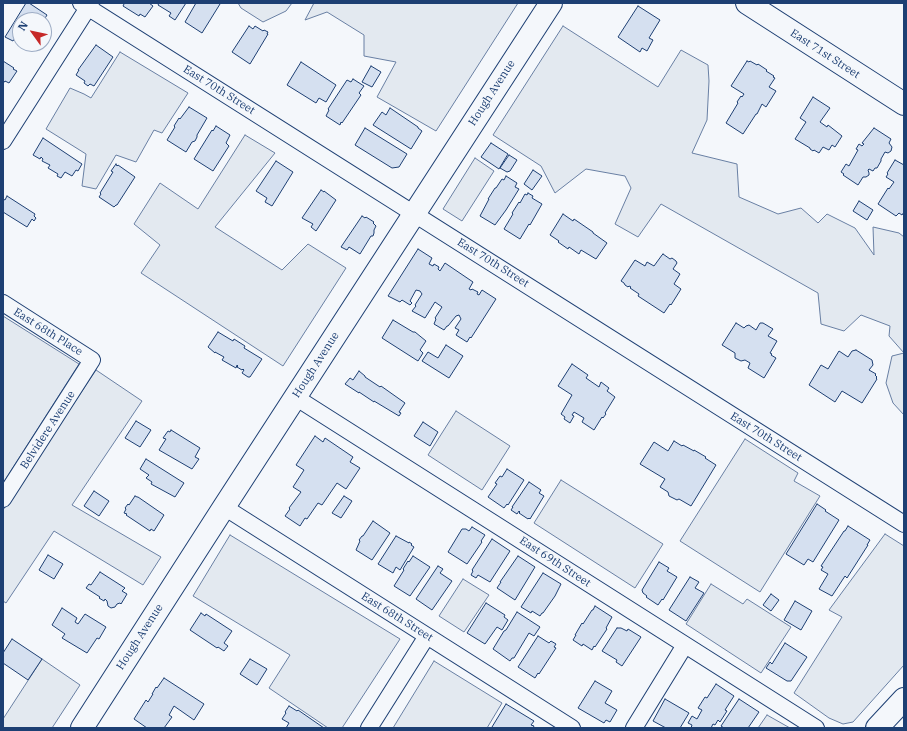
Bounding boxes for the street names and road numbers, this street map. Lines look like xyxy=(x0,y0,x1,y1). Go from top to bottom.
street label: East 71st Street xyxy=(788,27,862,81)
street label: Hough Avenue xyxy=(466,58,518,128)
street label: East 70th Street xyxy=(181,63,257,117)
street label: East 70th Street xyxy=(455,236,531,290)
street label: East 68th Place xyxy=(11,305,85,359)
street label: Hough Avenue xyxy=(290,330,342,400)
street label: Belvidere Avenue xyxy=(18,388,78,472)
street label: East 70th Street xyxy=(728,410,804,464)
street label: East 69th Street xyxy=(517,534,593,590)
street label: East 68th Street xyxy=(359,590,435,644)
street label: Hough Avenue xyxy=(114,602,166,672)

